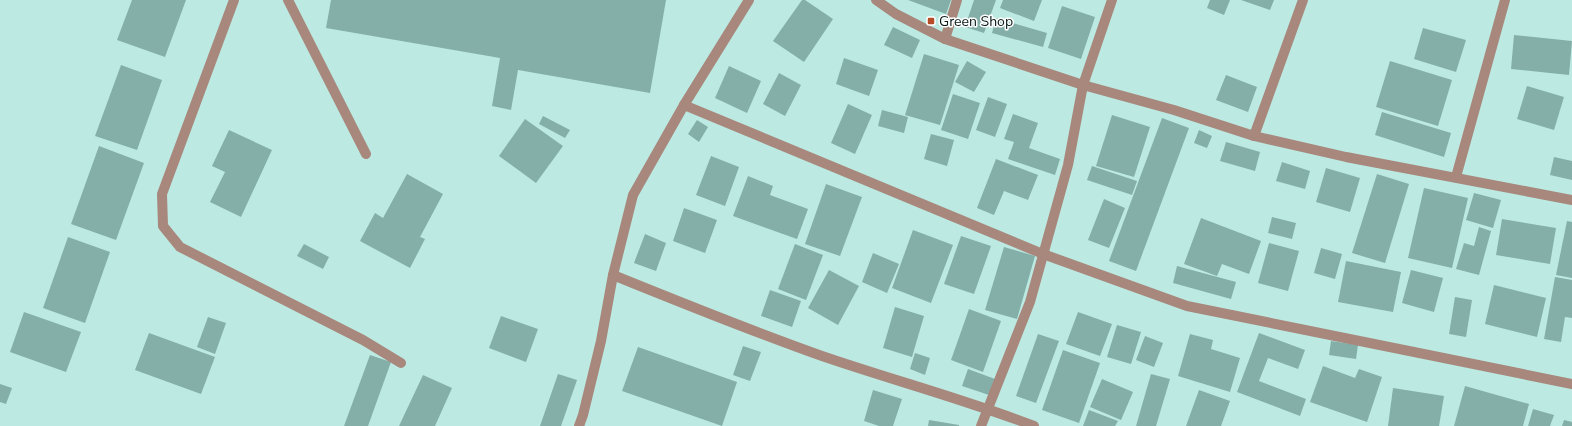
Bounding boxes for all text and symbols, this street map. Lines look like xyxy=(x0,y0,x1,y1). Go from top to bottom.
place label: Green Shop xyxy=(939,12,1013,31)
marker: Green Shop xyxy=(926,16,936,26)

